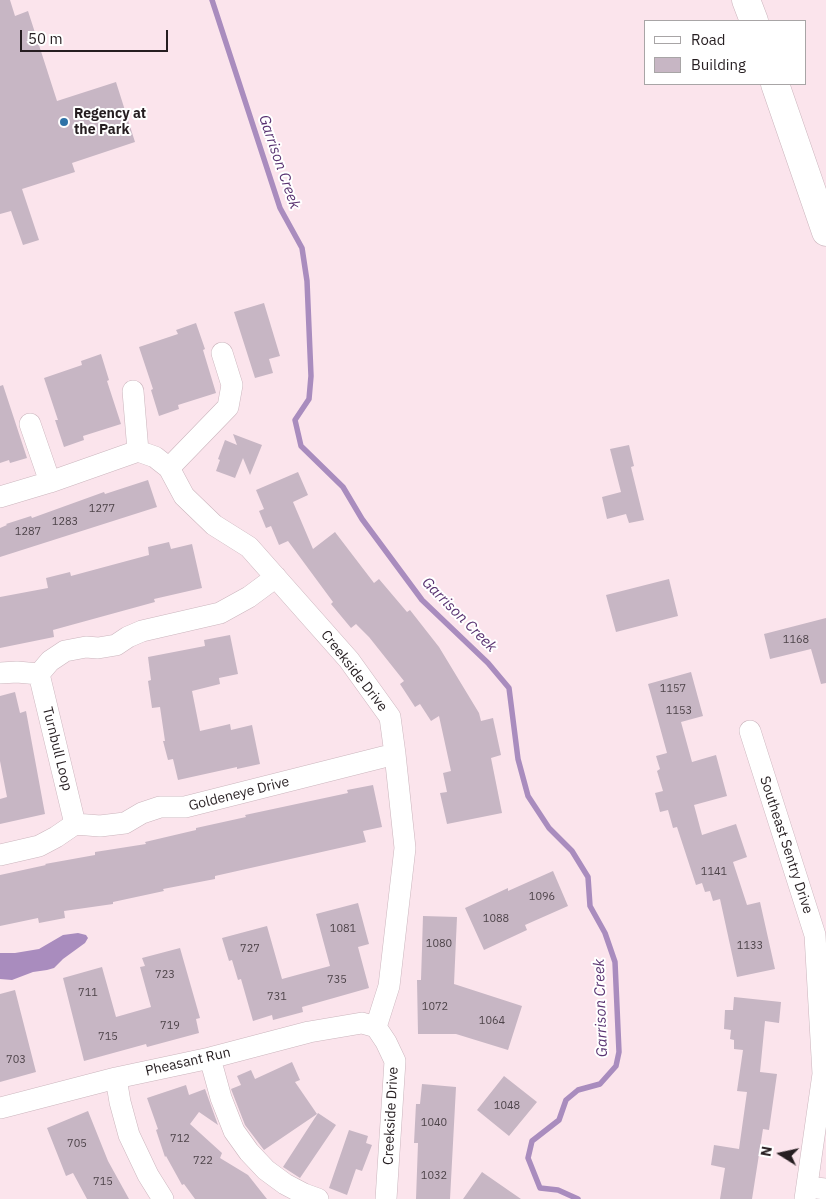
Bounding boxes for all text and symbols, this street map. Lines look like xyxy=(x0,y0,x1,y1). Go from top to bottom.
scale bar xyxy=(22,20,170,52)
legend xyxy=(644,20,806,85)
text: 50 m xyxy=(28,29,63,48)
text: Road xyxy=(691,30,726,49)
text: Building xyxy=(691,55,746,74)
place label: Regency at the Park xyxy=(74,106,146,138)
water label: Garrison Creek xyxy=(254,113,304,211)
marker: Regency at the Park xyxy=(58,116,70,128)
house number: 1277 xyxy=(89,502,115,516)
house number: 1283 xyxy=(52,515,78,529)
house number: 1287 xyxy=(15,525,41,539)
water label: Garrison Creek xyxy=(418,574,500,656)
street label: Creekside Drive xyxy=(317,627,391,715)
house number: 1168 xyxy=(783,633,809,647)
house number: 1157 xyxy=(660,682,686,696)
house number: 1153 xyxy=(666,704,692,718)
street label: Turnbull Loop xyxy=(38,705,76,793)
street label: Goldeneye Drive xyxy=(187,773,291,815)
street label: Southeast Sentry Drive xyxy=(756,774,816,916)
house number: 1141 xyxy=(701,865,727,879)
house number: 1096 xyxy=(529,890,555,904)
house number: 1088 xyxy=(483,912,509,926)
house number: 1081 xyxy=(330,922,356,936)
house number: 1080 xyxy=(426,937,452,951)
house number: 1133 xyxy=(737,939,763,953)
house number: 727 xyxy=(240,942,260,956)
water label: Garrison Creek xyxy=(590,959,612,1057)
house number: 723 xyxy=(155,968,175,982)
house number: 735 xyxy=(327,973,347,987)
house number: 711 xyxy=(78,986,98,1000)
house number: 731 xyxy=(267,990,287,1004)
house number: 1072 xyxy=(422,1000,448,1014)
house number: 1064 xyxy=(479,1014,505,1028)
house number: 719 xyxy=(160,1019,180,1033)
house number: 715 xyxy=(98,1030,118,1044)
street label: Pheasant Run xyxy=(144,1044,232,1080)
house number: 703 xyxy=(6,1053,26,1067)
street label: Creekside Drive xyxy=(380,1066,402,1166)
house number: 1048 xyxy=(494,1099,520,1113)
house number: 1040 xyxy=(421,1116,447,1130)
north arrow xyxy=(756,1129,806,1179)
house number: 712 xyxy=(170,1132,190,1146)
house number: 705 xyxy=(67,1137,87,1151)
text: N xyxy=(756,1145,776,1158)
house number: 722 xyxy=(193,1154,213,1168)
house number: 1032 xyxy=(421,1169,447,1183)
house number: 715 xyxy=(93,1175,113,1189)

